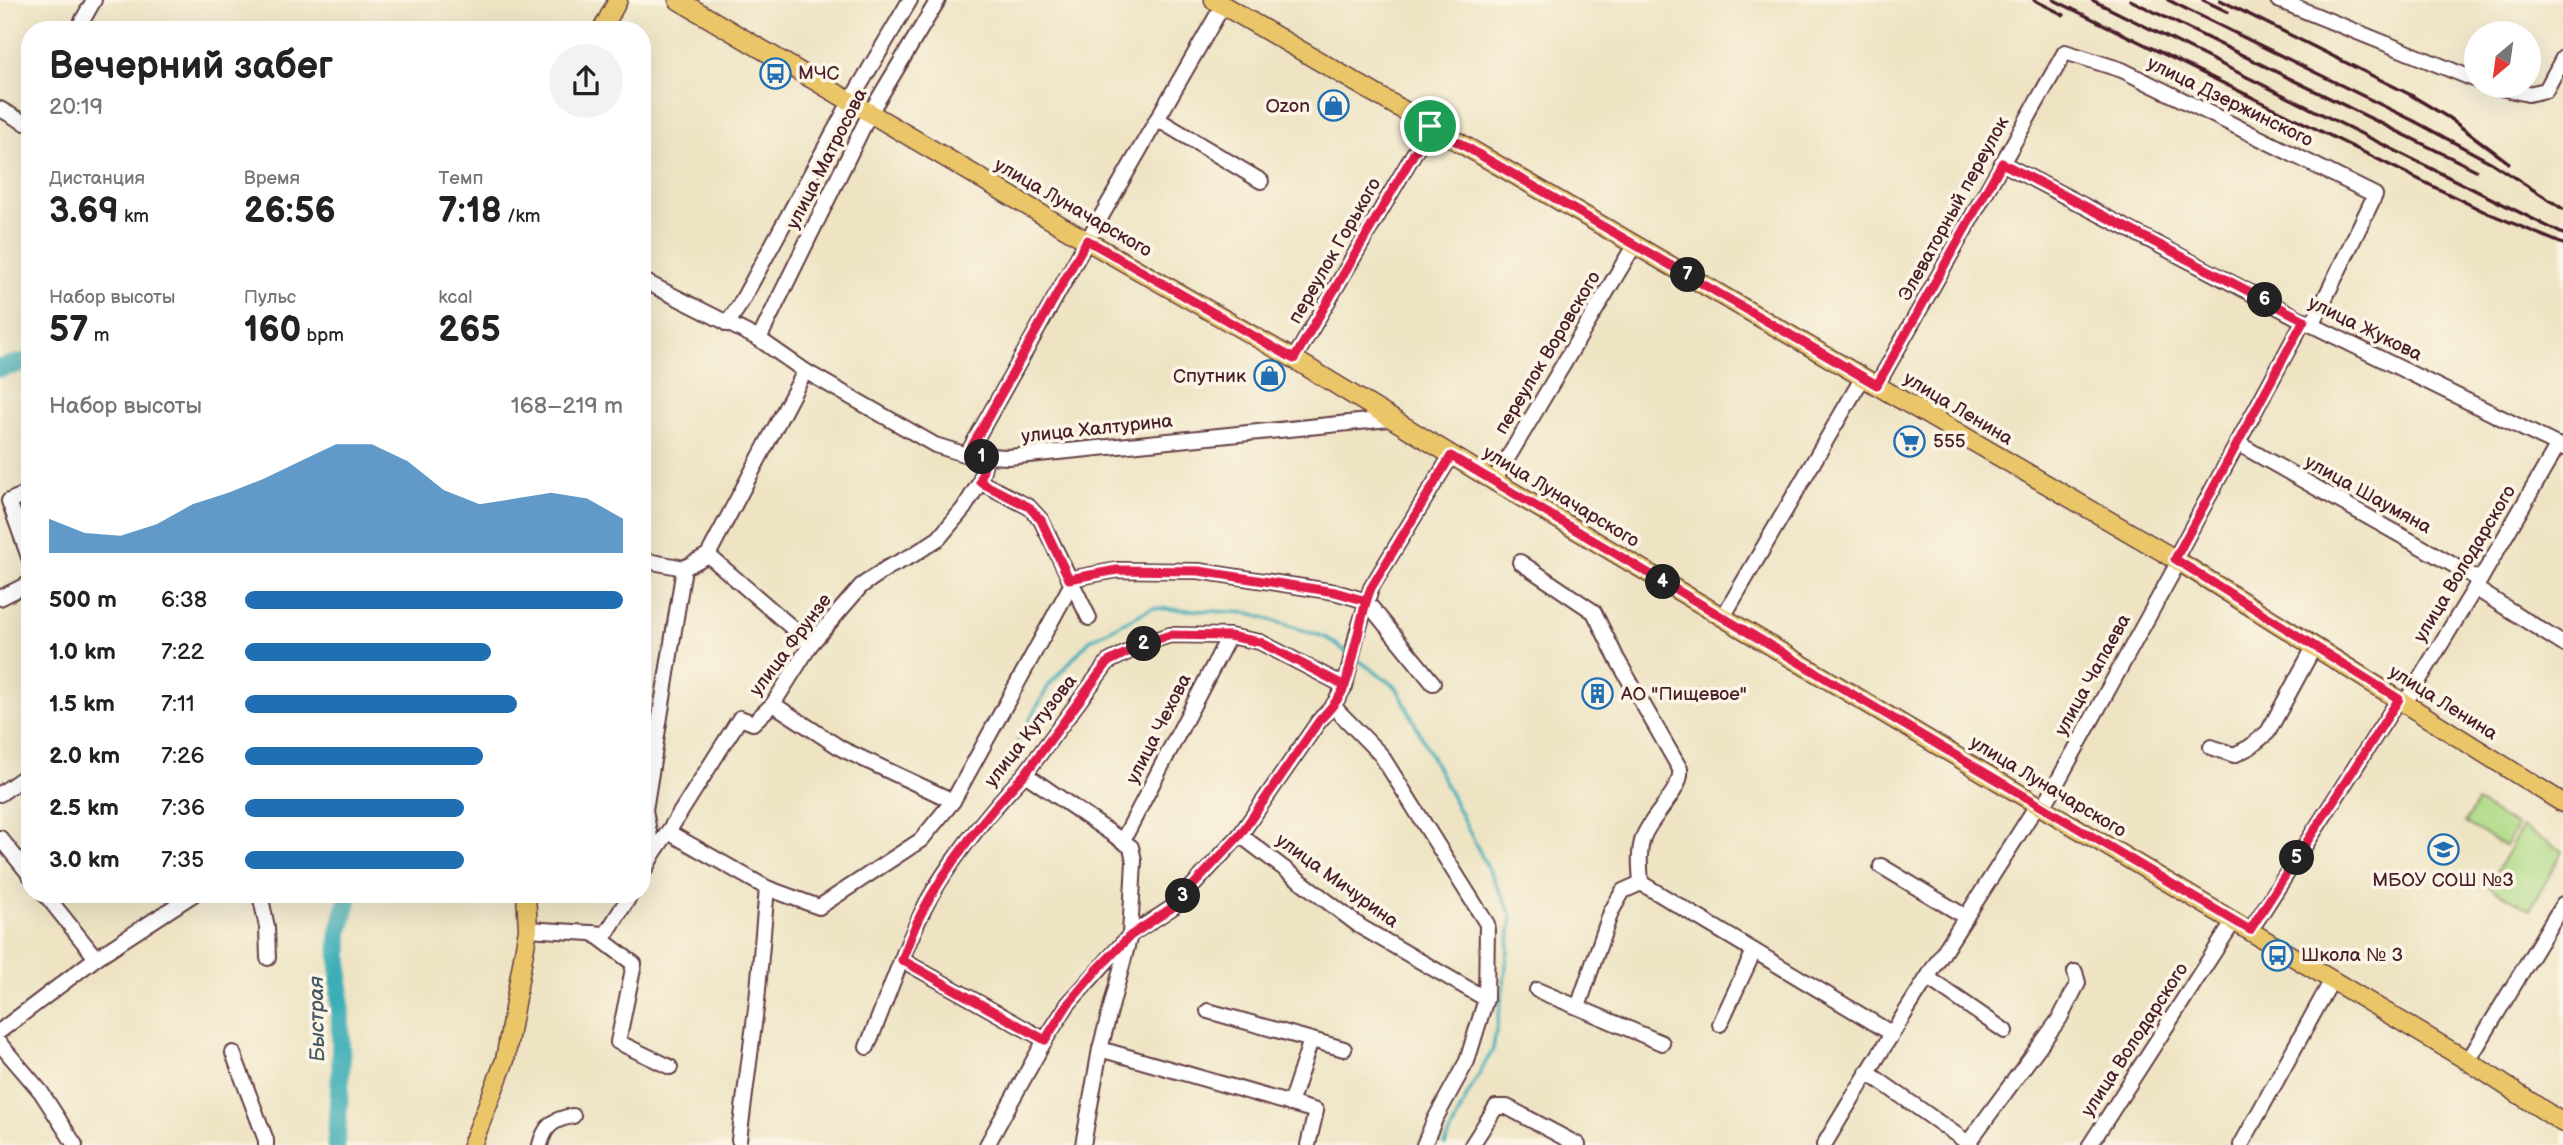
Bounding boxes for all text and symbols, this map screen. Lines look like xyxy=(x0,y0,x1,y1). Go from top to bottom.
north arrow xyxy=(2464,21,2541,98)
map controls xyxy=(2464,21,2541,98)
text: Вечерний забег xyxy=(49,44,333,89)
button: share xyxy=(549,44,623,118)
street label: улица Дзержинского xyxy=(2143,52,2317,152)
bus stop icon: МЧС xyxy=(758,56,792,90)
place label: МЧС xyxy=(798,62,839,85)
street label: улица Матросова xyxy=(782,85,872,233)
shop icon: Ozon xyxy=(1316,89,1350,123)
text: 20:19 xyxy=(49,93,103,121)
place label: Ozon xyxy=(1265,95,1310,118)
pin xyxy=(1400,96,1460,156)
icon: arrive xyxy=(1411,107,1449,145)
street label: Элеваторный переулок xyxy=(1894,113,2014,305)
street label: улица Луначарского xyxy=(990,153,1156,263)
text: Дистанция xyxy=(49,167,145,190)
text: Время xyxy=(244,167,300,190)
text: Темп xyxy=(438,167,483,190)
street label: переулок Горького xyxy=(1284,174,1386,328)
text: 3.69 xyxy=(49,190,119,233)
text: 26:56 xyxy=(244,190,336,233)
text: 7:18 xyxy=(438,190,502,233)
text: km xyxy=(119,205,149,228)
text: /km xyxy=(502,205,541,228)
pin: 7 xyxy=(1670,258,1706,292)
text: 7 xyxy=(1682,263,1693,286)
street label: переулок Воровского xyxy=(1490,267,1606,439)
pin: 6 xyxy=(2248,282,2282,318)
text: Набор высоты xyxy=(49,286,175,309)
text: Пульс xyxy=(244,286,296,309)
text: kcal xyxy=(438,286,472,309)
text: 6 xyxy=(2259,288,2270,311)
street label: улица Жукова xyxy=(2304,291,2426,367)
text: 57 xyxy=(49,309,89,352)
text: 160 xyxy=(244,309,301,352)
text: 265 xyxy=(438,309,501,352)
text: m xyxy=(89,324,109,347)
text: bpm xyxy=(301,324,344,347)
shop icon: Спутник xyxy=(1252,359,1286,393)
place label: Спутник xyxy=(1173,365,1246,388)
street label: улица Ленина xyxy=(1899,367,2017,451)
text: Набор высоты xyxy=(49,392,202,420)
text: 168–219 m xyxy=(511,392,623,420)
street label: улица Халтурина xyxy=(1020,410,1174,448)
supermarket icon: 555 xyxy=(1893,424,1927,458)
place label: 555 xyxy=(1933,430,1966,453)
pin: 1 xyxy=(964,440,1000,475)
street label: улица Луначарского xyxy=(1479,441,1643,553)
text: 1 xyxy=(978,445,986,468)
street label: улица Шаумяна xyxy=(2301,451,2435,539)
street label: улица Володарского xyxy=(2409,481,2521,647)
pin: 4 xyxy=(1646,564,1680,600)
text: 4 xyxy=(1657,570,1668,593)
text: 500 m xyxy=(49,586,117,614)
text: 6:38 xyxy=(161,586,207,614)
street label: улица Фрунзе xyxy=(745,589,837,701)
street label: улица Чапаева xyxy=(2050,610,2136,740)
pin: 2 xyxy=(1126,626,1162,662)
text: 2 xyxy=(1138,632,1149,655)
text: 1.0 km xyxy=(49,638,116,666)
text: 7:22 xyxy=(161,638,204,666)
street label: улица Ленина xyxy=(2384,660,2502,746)
street label: улица Кутузова xyxy=(980,670,1082,792)
street label: улица Чехова xyxy=(1121,670,1197,788)
building icon: АО "Пищевое" xyxy=(1581,677,1615,711)
place label: АО "Пищевое" xyxy=(1620,683,1747,706)
text: 1.5 km xyxy=(49,690,115,718)
text: 7:11 xyxy=(161,690,195,718)
street label: улица Луначарского xyxy=(1966,731,2130,843)
text: 2.0 km xyxy=(49,742,120,770)
text: 7:26 xyxy=(161,742,205,770)
text: 2.5 km xyxy=(49,794,119,822)
text: 7:36 xyxy=(161,794,205,822)
street label: улица Мичурина xyxy=(1271,829,1403,933)
school or university icon: МБОУ СОШ №3 xyxy=(2426,832,2460,866)
pin: 5 xyxy=(2280,840,2314,876)
text: 3.0 km xyxy=(49,846,120,874)
text: 7:35 xyxy=(161,846,204,874)
text: 5 xyxy=(2291,846,2302,869)
place label: МБОУ СОШ №3 xyxy=(2372,869,2514,892)
pin: 3 xyxy=(1166,878,1200,914)
text: 3 xyxy=(1177,884,1188,907)
bus stop icon: Школа № 3 xyxy=(2261,938,2295,972)
place label: Школа № 3 xyxy=(2301,944,2403,967)
street label: улица Володарского xyxy=(2077,959,2193,1121)
water label: Быстрая xyxy=(304,976,330,1062)

